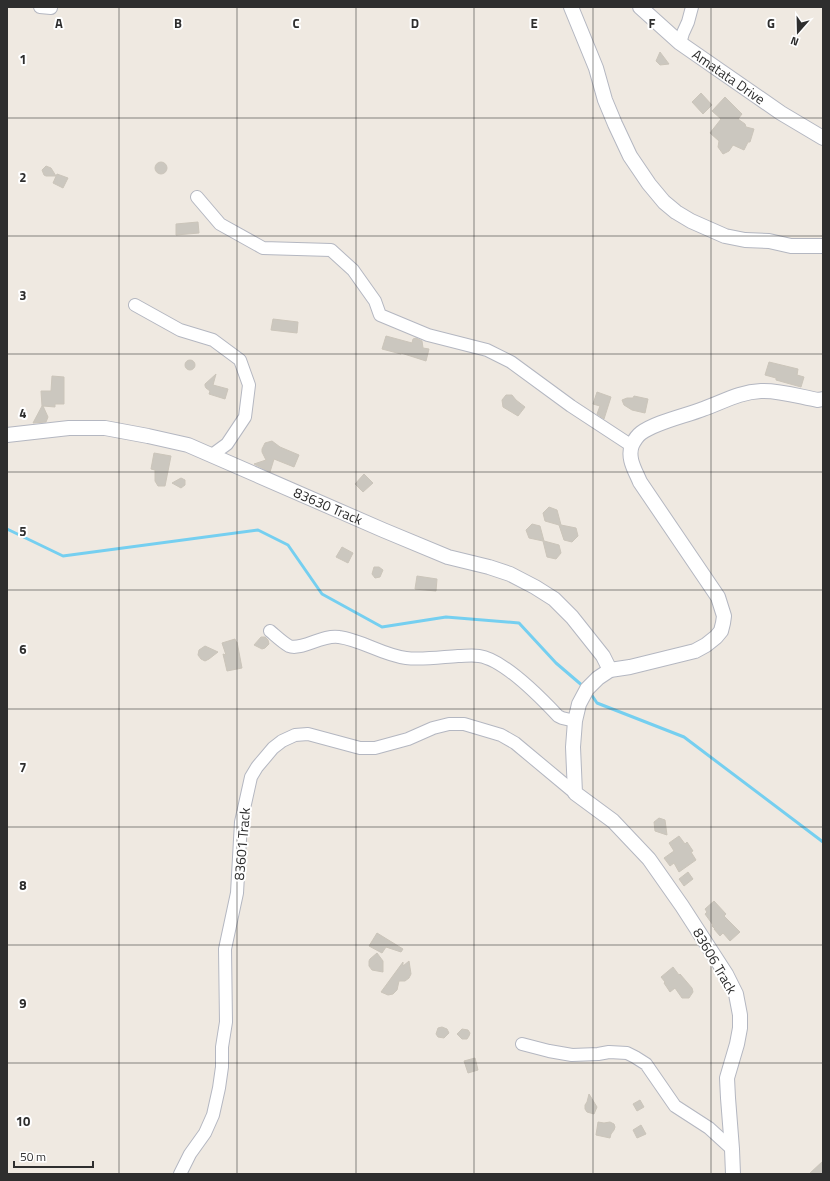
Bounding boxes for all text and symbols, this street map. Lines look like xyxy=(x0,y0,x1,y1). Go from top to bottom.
north arrow xyxy=(778,12,818,52)
text: A xyxy=(55,13,63,33)
text: B xyxy=(174,13,182,33)
text: C xyxy=(292,13,300,33)
text: D xyxy=(411,13,419,33)
text: E xyxy=(530,13,538,33)
text: F xyxy=(649,13,656,33)
text: G xyxy=(767,13,775,33)
text: N xyxy=(788,33,801,50)
street label: Amatata Drive xyxy=(688,44,770,109)
text: 1 xyxy=(19,49,27,69)
text: 2 xyxy=(19,167,27,187)
text: 3 xyxy=(19,285,27,305)
text: 4 xyxy=(19,403,27,423)
street label: 83630 Track xyxy=(291,481,366,530)
text: 5 xyxy=(19,521,27,541)
text: 6 xyxy=(19,639,27,659)
text: 7 xyxy=(19,757,27,777)
street label: 83601 Track xyxy=(228,806,255,881)
text: 8 xyxy=(19,875,27,895)
street label: 83606 Track xyxy=(688,924,743,998)
text: 9 xyxy=(19,993,27,1013)
text: 10 xyxy=(16,1111,30,1131)
scale bar xyxy=(14,1143,93,1169)
text: 50 m xyxy=(20,1147,46,1166)

